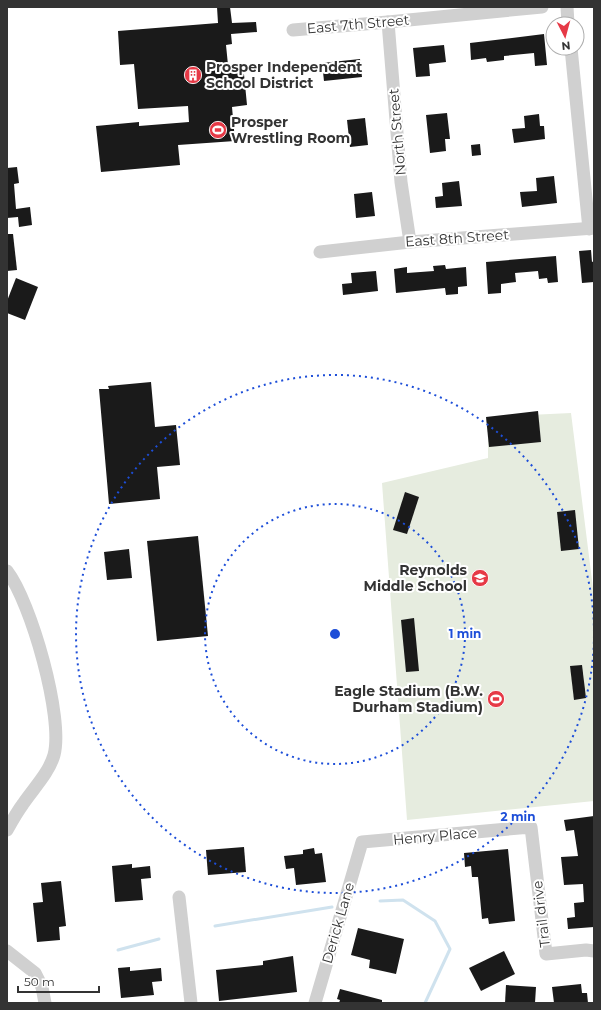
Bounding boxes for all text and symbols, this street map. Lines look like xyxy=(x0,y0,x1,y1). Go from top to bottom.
street label: East 7th Street xyxy=(306,11,410,37)
north arrow xyxy=(545,16,585,56)
text: N xyxy=(561,39,571,53)
place label: Prosper Independent School District xyxy=(206,58,362,92)
building icon: Prosper Independent School District xyxy=(183,65,203,85)
street label: North Street xyxy=(384,88,410,176)
place label: Prosper Wrestling Room xyxy=(231,113,350,147)
sports icon: Prosper Wrestling Room xyxy=(208,120,228,140)
street label: East 8th Street xyxy=(405,225,510,251)
place label: Reynolds Middle School xyxy=(364,561,468,595)
school or university icon: Reynolds Middle School xyxy=(470,568,490,588)
text: 1 min xyxy=(449,626,481,641)
centre of rings xyxy=(328,627,342,641)
place label: Eagle Stadium (B.W. Durham Stadium) xyxy=(334,682,483,716)
sports icon: Eagle Stadium (B.W. Durham Stadium) xyxy=(486,689,506,709)
text: 2 min xyxy=(501,809,535,824)
street label: Henry Place xyxy=(392,823,478,849)
street label: Derick Lane xyxy=(318,880,358,966)
street label: Trail drive xyxy=(528,880,554,948)
scale bar xyxy=(18,968,99,994)
text: 50 m xyxy=(24,974,55,989)

